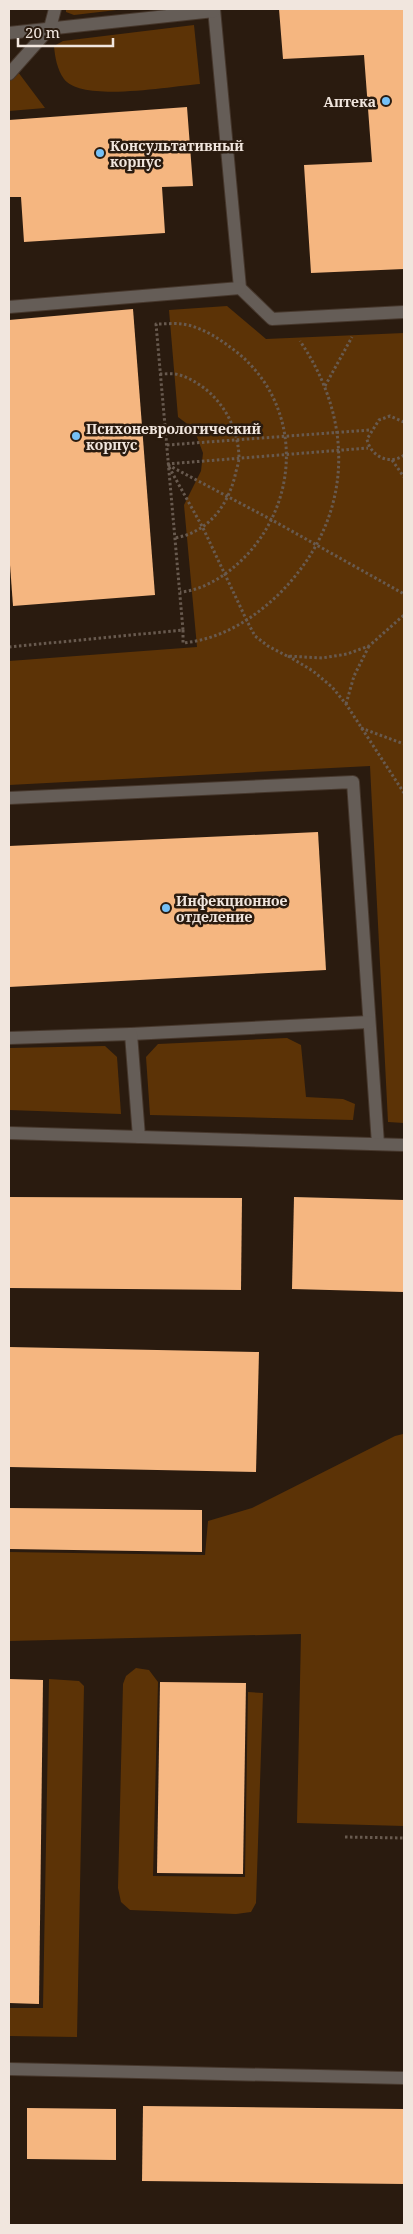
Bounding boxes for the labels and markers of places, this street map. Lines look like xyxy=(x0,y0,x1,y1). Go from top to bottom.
place label: Аптека xyxy=(324,92,376,111)
marker: Аптека xyxy=(380,95,392,107)
place label: Консультативный корпус xyxy=(110,136,244,171)
marker: Консультативный корпус xyxy=(94,147,106,159)
place label: Психоневрологический корпус xyxy=(86,419,261,454)
marker: Психоневрологический корпус xyxy=(70,430,82,442)
place label: Инфекционное отделение xyxy=(176,891,288,926)
marker: Инфекционное отделение xyxy=(160,902,172,914)

